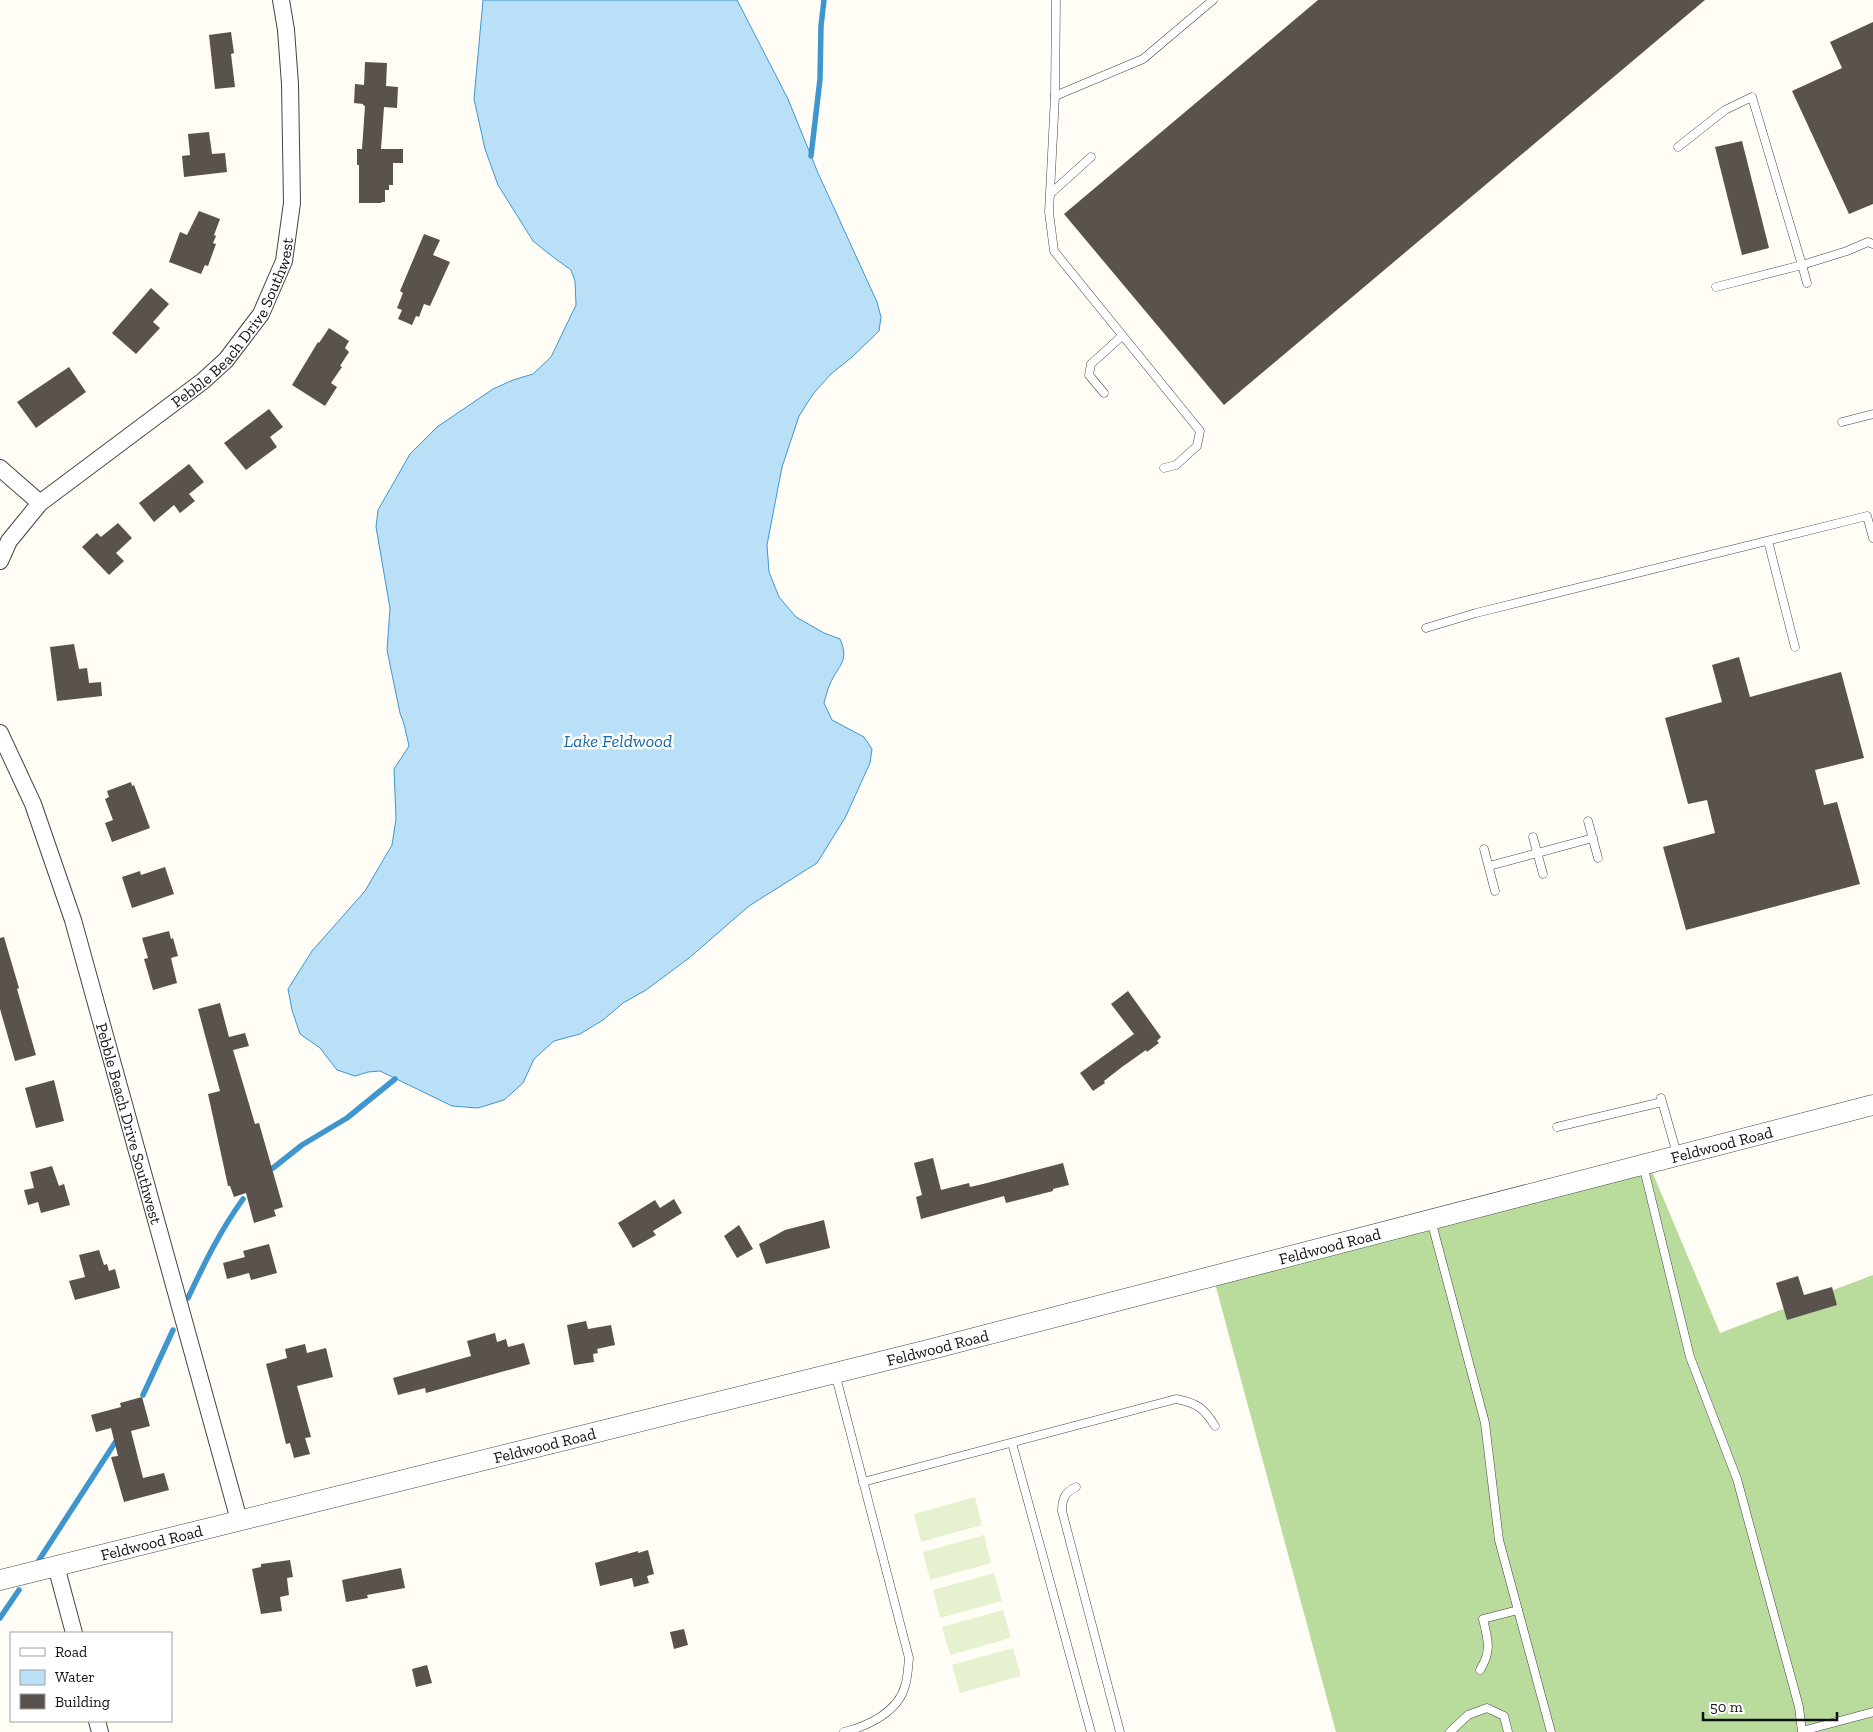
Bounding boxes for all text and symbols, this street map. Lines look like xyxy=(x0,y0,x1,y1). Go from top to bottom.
street label: Pebble Beach Drive Southwest xyxy=(167,236,297,411)
water label: Lake Feldwood xyxy=(564,730,672,752)
street label: Pebble Beach Drive Southwest xyxy=(92,1021,166,1226)
street label: Feldwood Road xyxy=(1669,1122,1775,1167)
street label: Feldwood Road xyxy=(1277,1224,1383,1268)
street label: Feldwood Road xyxy=(885,1325,991,1369)
street label: Feldwood Road xyxy=(492,1423,598,1467)
street label: Feldwood Road xyxy=(98,1521,205,1564)
legend xyxy=(10,1632,172,1722)
text: Road xyxy=(55,1643,88,1661)
text: Water xyxy=(55,1668,95,1686)
scale bar xyxy=(1703,1690,1837,1722)
text: Building xyxy=(55,1693,110,1711)
text: 50 m xyxy=(1710,1698,1743,1716)

